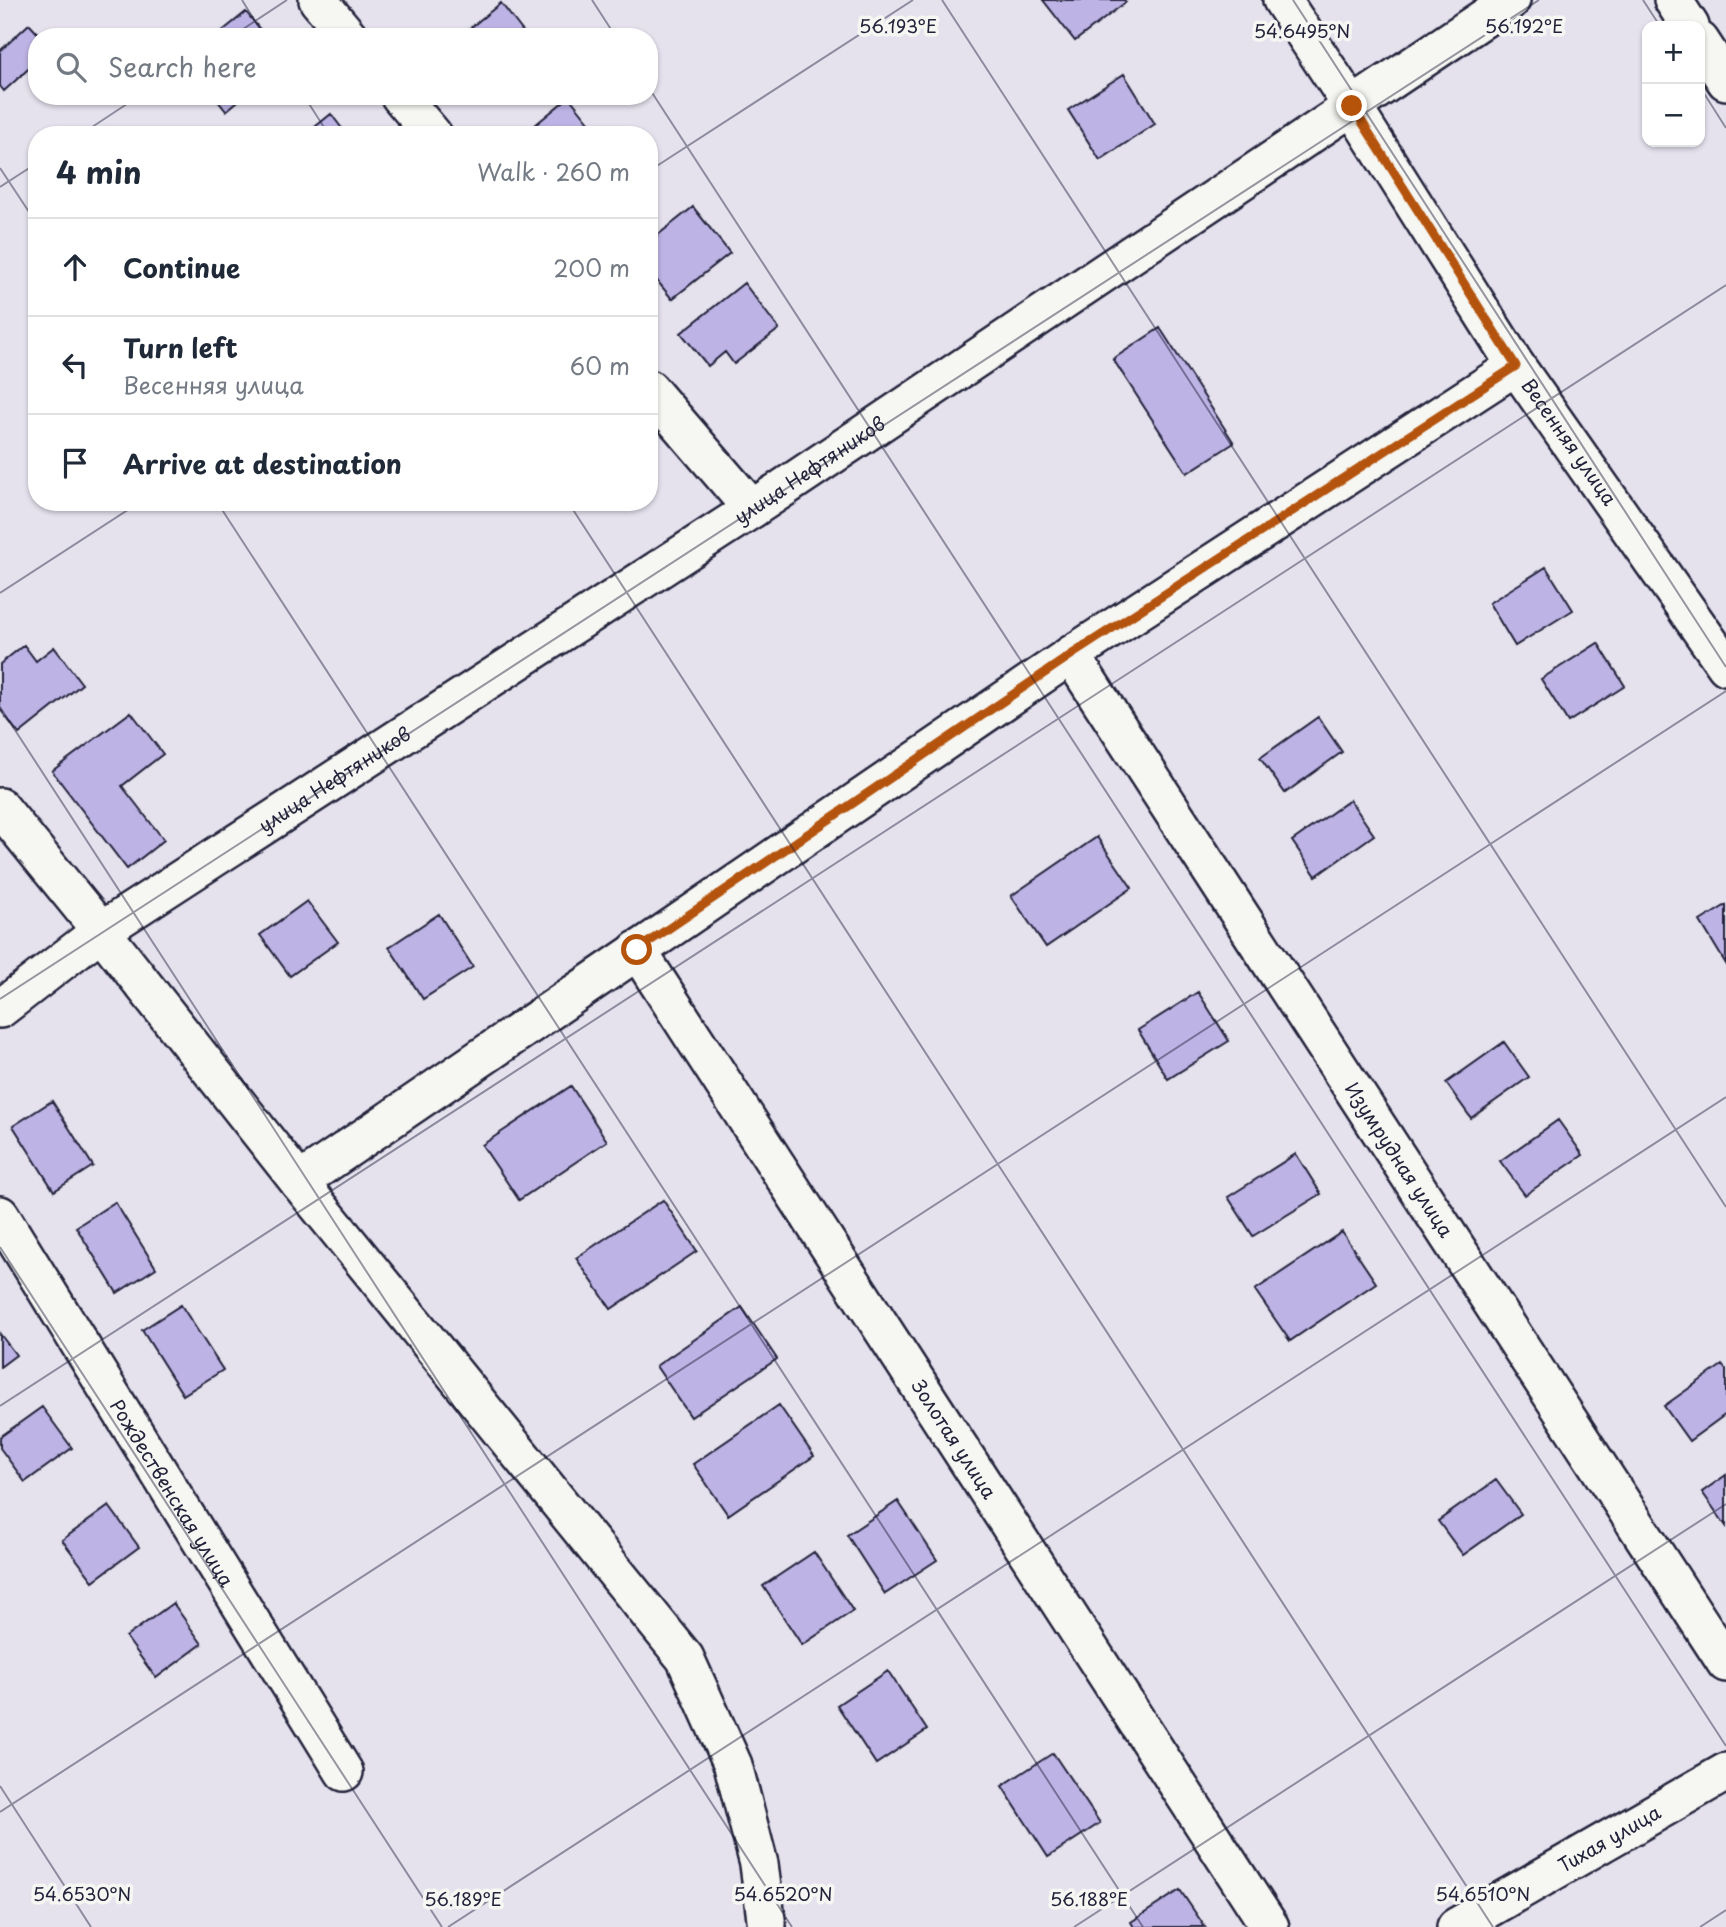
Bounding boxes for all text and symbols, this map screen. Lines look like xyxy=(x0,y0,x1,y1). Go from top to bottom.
text: 56.193°E xyxy=(859,12,937,39)
text: 56.192°E xyxy=(1485,12,1563,39)
text: 54.6495°N xyxy=(1254,17,1350,44)
map controls xyxy=(1642,21,1705,147)
button: + xyxy=(1642,21,1705,84)
search box xyxy=(28,28,658,105)
text: Search here xyxy=(108,47,257,86)
icon: search xyxy=(52,48,90,86)
button: − xyxy=(1642,84,1705,147)
route end xyxy=(1336,90,1367,121)
text: 4 min xyxy=(56,149,142,194)
text: Walk · 260 m xyxy=(477,154,630,189)
icon: ahead xyxy=(56,248,94,286)
text: Continue xyxy=(123,248,240,287)
text: 200 m xyxy=(553,250,630,285)
text: Turn left xyxy=(123,328,238,367)
icon: left xyxy=(56,346,94,384)
text: 60 m xyxy=(570,348,630,383)
text: Весенняя улица xyxy=(123,367,304,402)
street label: Весенняя улица xyxy=(1516,372,1624,511)
street label: улица Нефтяников xyxy=(728,409,890,530)
icon: arrive xyxy=(56,444,94,482)
text: Arrive at destination xyxy=(123,444,402,483)
street label: улица Нефтяников xyxy=(252,719,416,838)
route start xyxy=(621,934,652,965)
street label: Изумрудная улица xyxy=(1339,1076,1461,1242)
street label: Золотая улица xyxy=(906,1374,1004,1504)
street label: Рождественская улица xyxy=(104,1393,241,1592)
street label: Тихая улица xyxy=(1553,1797,1665,1879)
text: 54.6530°N xyxy=(33,1880,131,1907)
text: 54.6520°N xyxy=(734,1880,832,1907)
text: 54.6510°N xyxy=(1436,1880,1530,1907)
text: 56.189°E xyxy=(424,1885,502,1912)
text: 56.188°E xyxy=(1050,1885,1128,1912)

